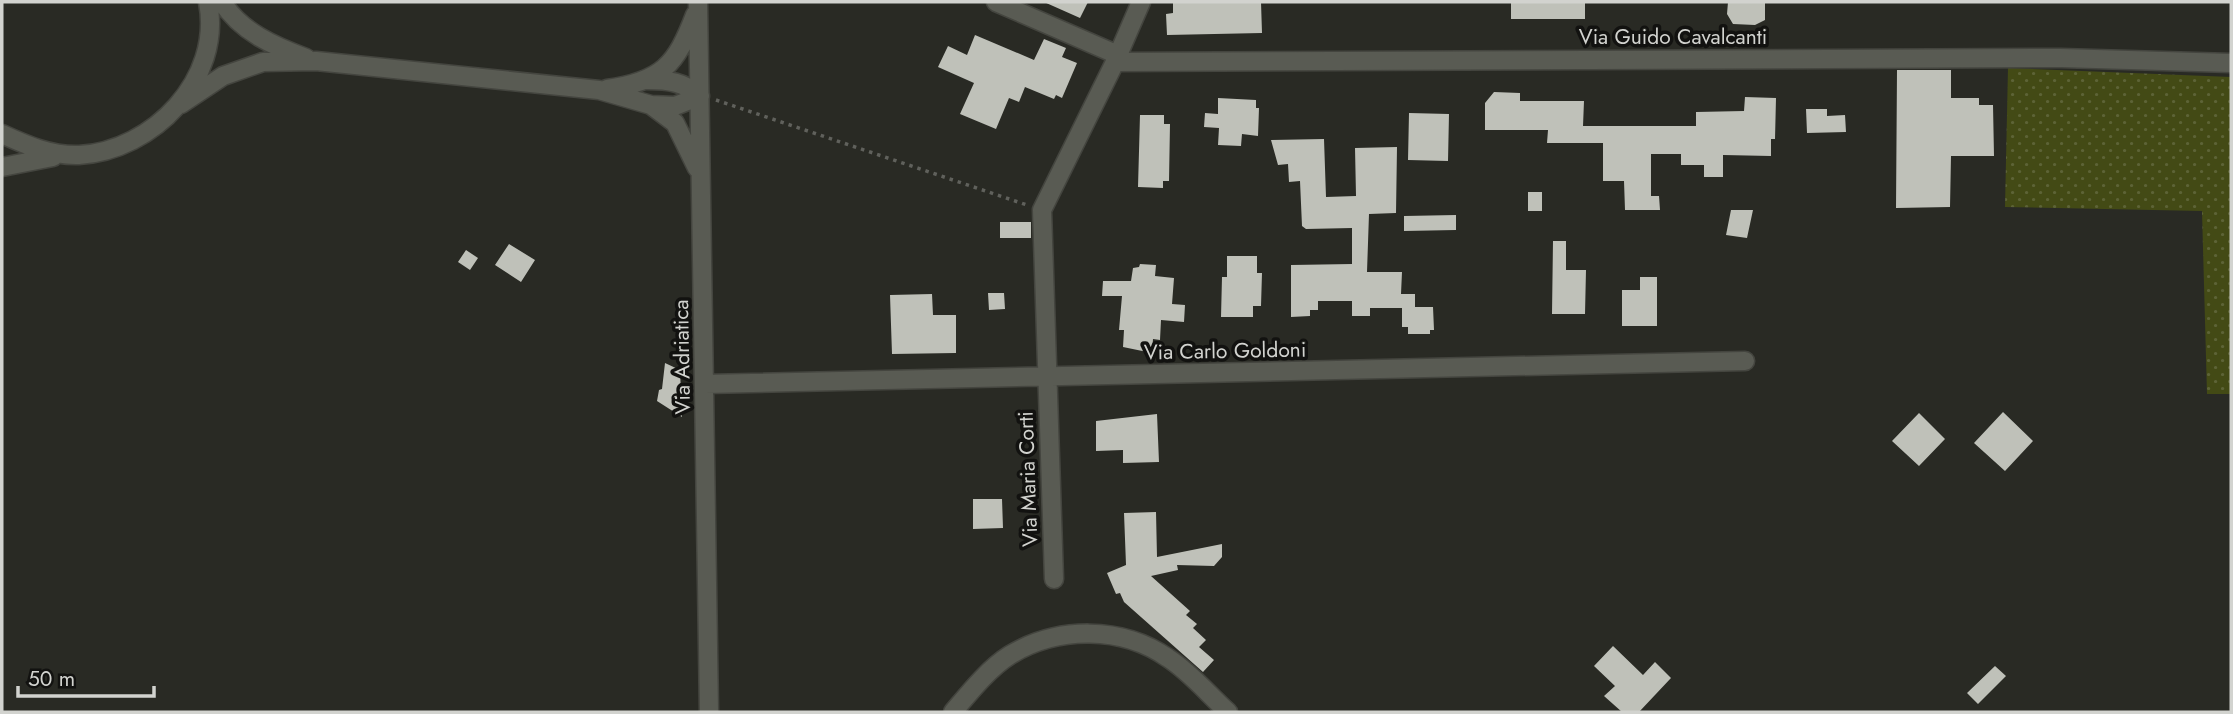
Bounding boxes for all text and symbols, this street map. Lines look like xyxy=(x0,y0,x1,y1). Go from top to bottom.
street label: Via Guido Cavalcanti xyxy=(1579,22,1767,52)
street label: Via Adriatica xyxy=(666,299,698,415)
street label: Via Carlo Goldoni xyxy=(1144,335,1306,367)
street label: Via Maria Corti xyxy=(1011,411,1045,547)
scale bar xyxy=(18,654,154,698)
text: 50 m xyxy=(28,664,75,694)

